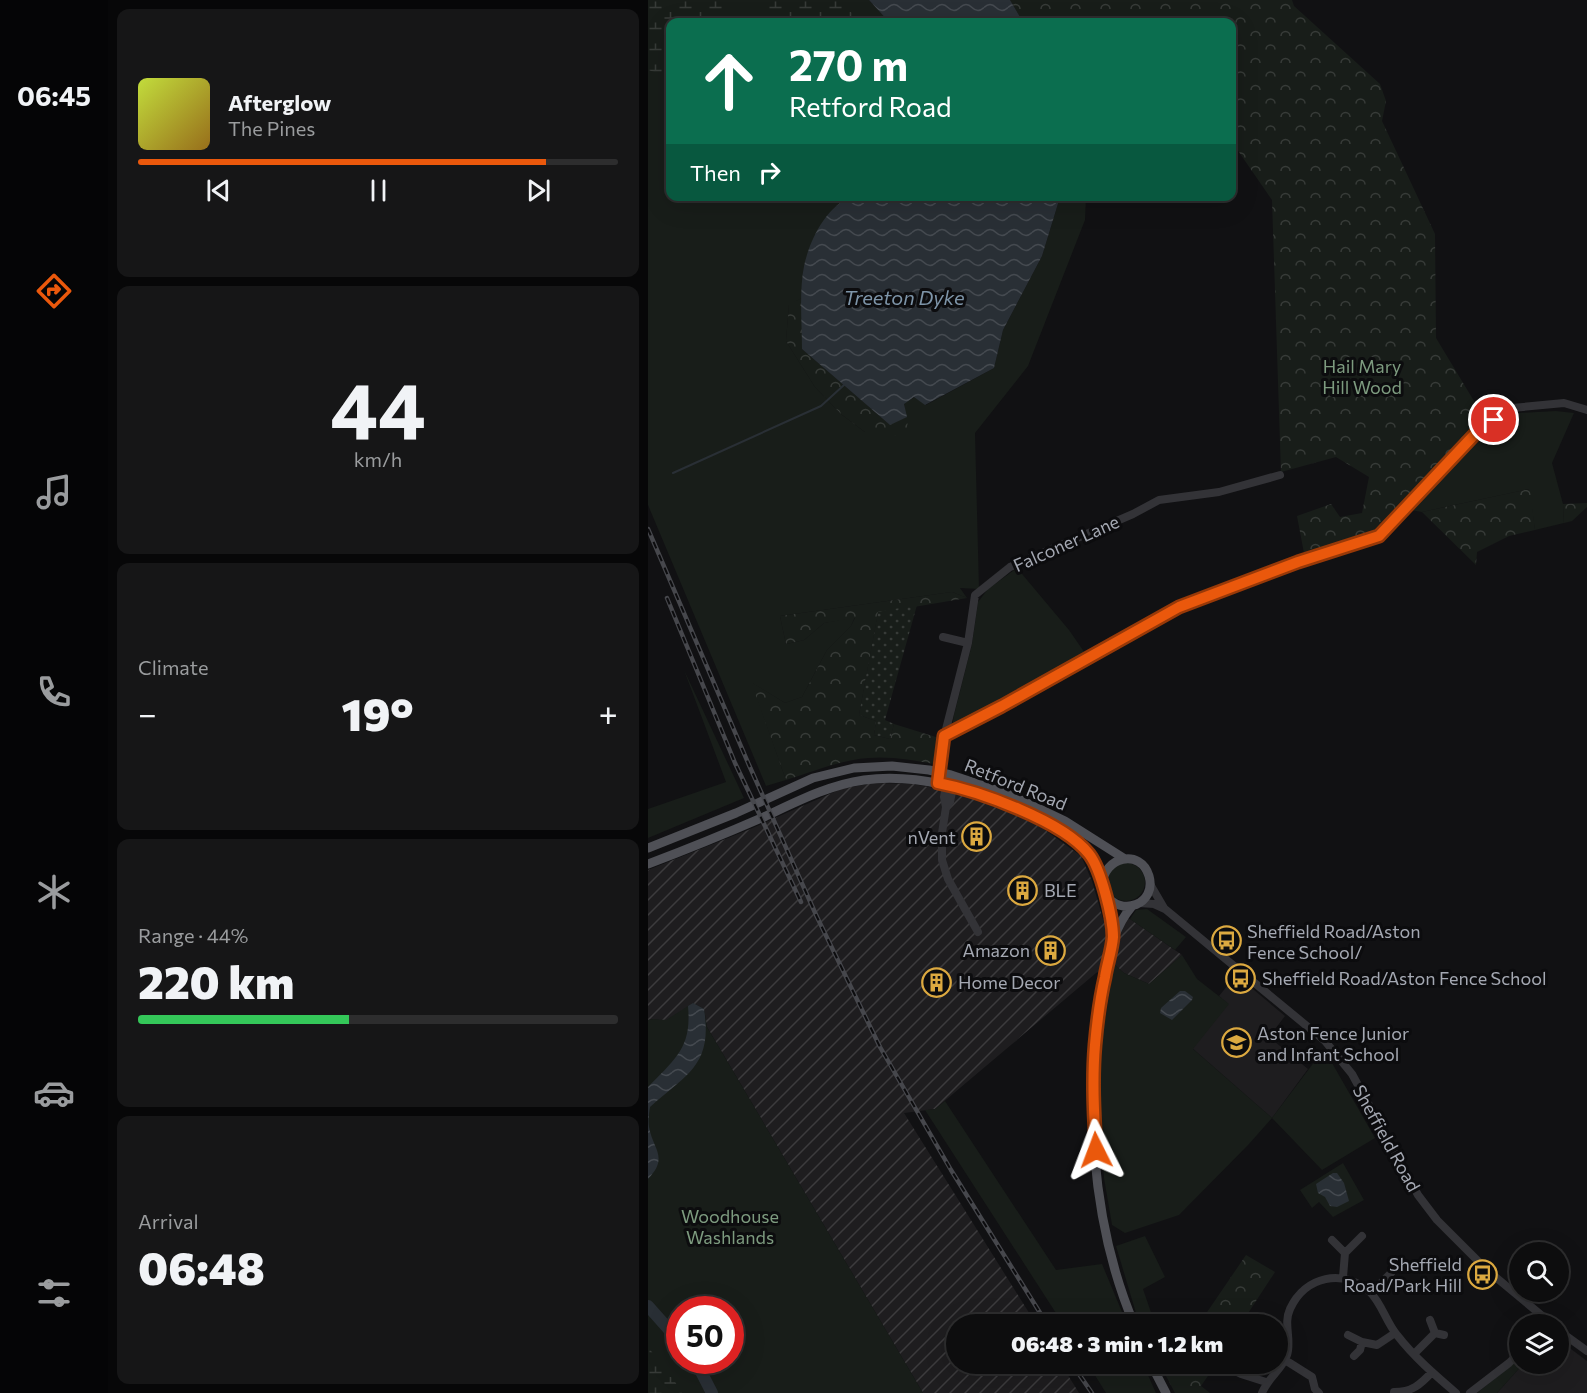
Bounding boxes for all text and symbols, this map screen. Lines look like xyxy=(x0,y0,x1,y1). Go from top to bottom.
text: 270 m xyxy=(789,38,908,90)
icon: ahead xyxy=(690,42,768,120)
text: 06:45 xyxy=(17,79,91,112)
text: Afterglow xyxy=(228,89,331,116)
text: Retford Road xyxy=(789,90,952,123)
text: The Pines xyxy=(228,116,315,140)
icon: right xyxy=(753,156,786,189)
text: Then xyxy=(690,159,741,186)
icon: previous xyxy=(202,174,235,207)
icon: pause xyxy=(362,174,395,207)
icon: next xyxy=(522,174,555,207)
icon: directions xyxy=(33,270,75,312)
water label: Treeton Dyke xyxy=(843,285,965,309)
park label: Hail Mary Hill Wood xyxy=(1322,355,1402,398)
text: 44 xyxy=(330,360,426,455)
pin xyxy=(1468,394,1519,445)
icon: arrive xyxy=(1477,403,1510,436)
text: km/h xyxy=(354,447,402,471)
icon: music xyxy=(33,471,75,513)
street label: Falconer Lane xyxy=(1010,510,1122,576)
text: Climate xyxy=(138,655,208,679)
icon: phone xyxy=(33,671,75,713)
text: 19° xyxy=(342,685,414,740)
text: − xyxy=(138,692,157,733)
text: + xyxy=(599,692,618,733)
street label: Retford Road xyxy=(962,753,1070,815)
building icon: nVent xyxy=(961,821,993,853)
place label: nVent xyxy=(907,826,956,848)
icon: climate xyxy=(33,871,75,913)
building icon: BLE xyxy=(1007,874,1039,906)
place label: BLE xyxy=(1044,879,1077,901)
place label: Sheffield Road/Aston Fence School/ xyxy=(1247,920,1421,963)
text: Range · 44% xyxy=(138,923,248,947)
bus stop icon: Sheffield Road/Aston Fence School/ xyxy=(1210,925,1242,957)
building icon: Amazon xyxy=(1035,934,1067,966)
place label: Amazon xyxy=(962,939,1030,961)
text: 220 km xyxy=(138,953,294,1008)
bus stop icon: Sheffield Road/Aston Fence School xyxy=(1225,962,1257,994)
building icon: Home Decor xyxy=(921,966,953,998)
place label: Sheffield Road/Aston Fence School xyxy=(1262,967,1546,989)
place label: Home Decor xyxy=(958,971,1061,993)
place label: Aston Fence Junior and Infant School xyxy=(1257,1022,1409,1065)
school or university icon: Aston Fence Junior and Infant School xyxy=(1220,1027,1252,1059)
icon: car xyxy=(33,1072,75,1114)
street label: Sheffield Road xyxy=(1349,1081,1425,1195)
position arrow xyxy=(1064,1118,1128,1182)
park label: Woodhouse Washlands xyxy=(681,1205,779,1248)
text: Arrival xyxy=(138,1209,199,1233)
text: 06:48 xyxy=(138,1239,265,1294)
map controls xyxy=(1509,1242,1569,1374)
button: search xyxy=(1509,1242,1569,1302)
place label: Sheffield Road/Park Hill xyxy=(1344,1253,1462,1296)
bus stop icon: Sheffield Road/Park Hill xyxy=(1467,1258,1499,1290)
icon: filters xyxy=(33,1272,75,1314)
speed limit sign: 50 xyxy=(666,1296,744,1374)
button: layers xyxy=(1509,1314,1569,1374)
text: 06:48 · 3 min · 1.2 km xyxy=(1011,1330,1223,1357)

